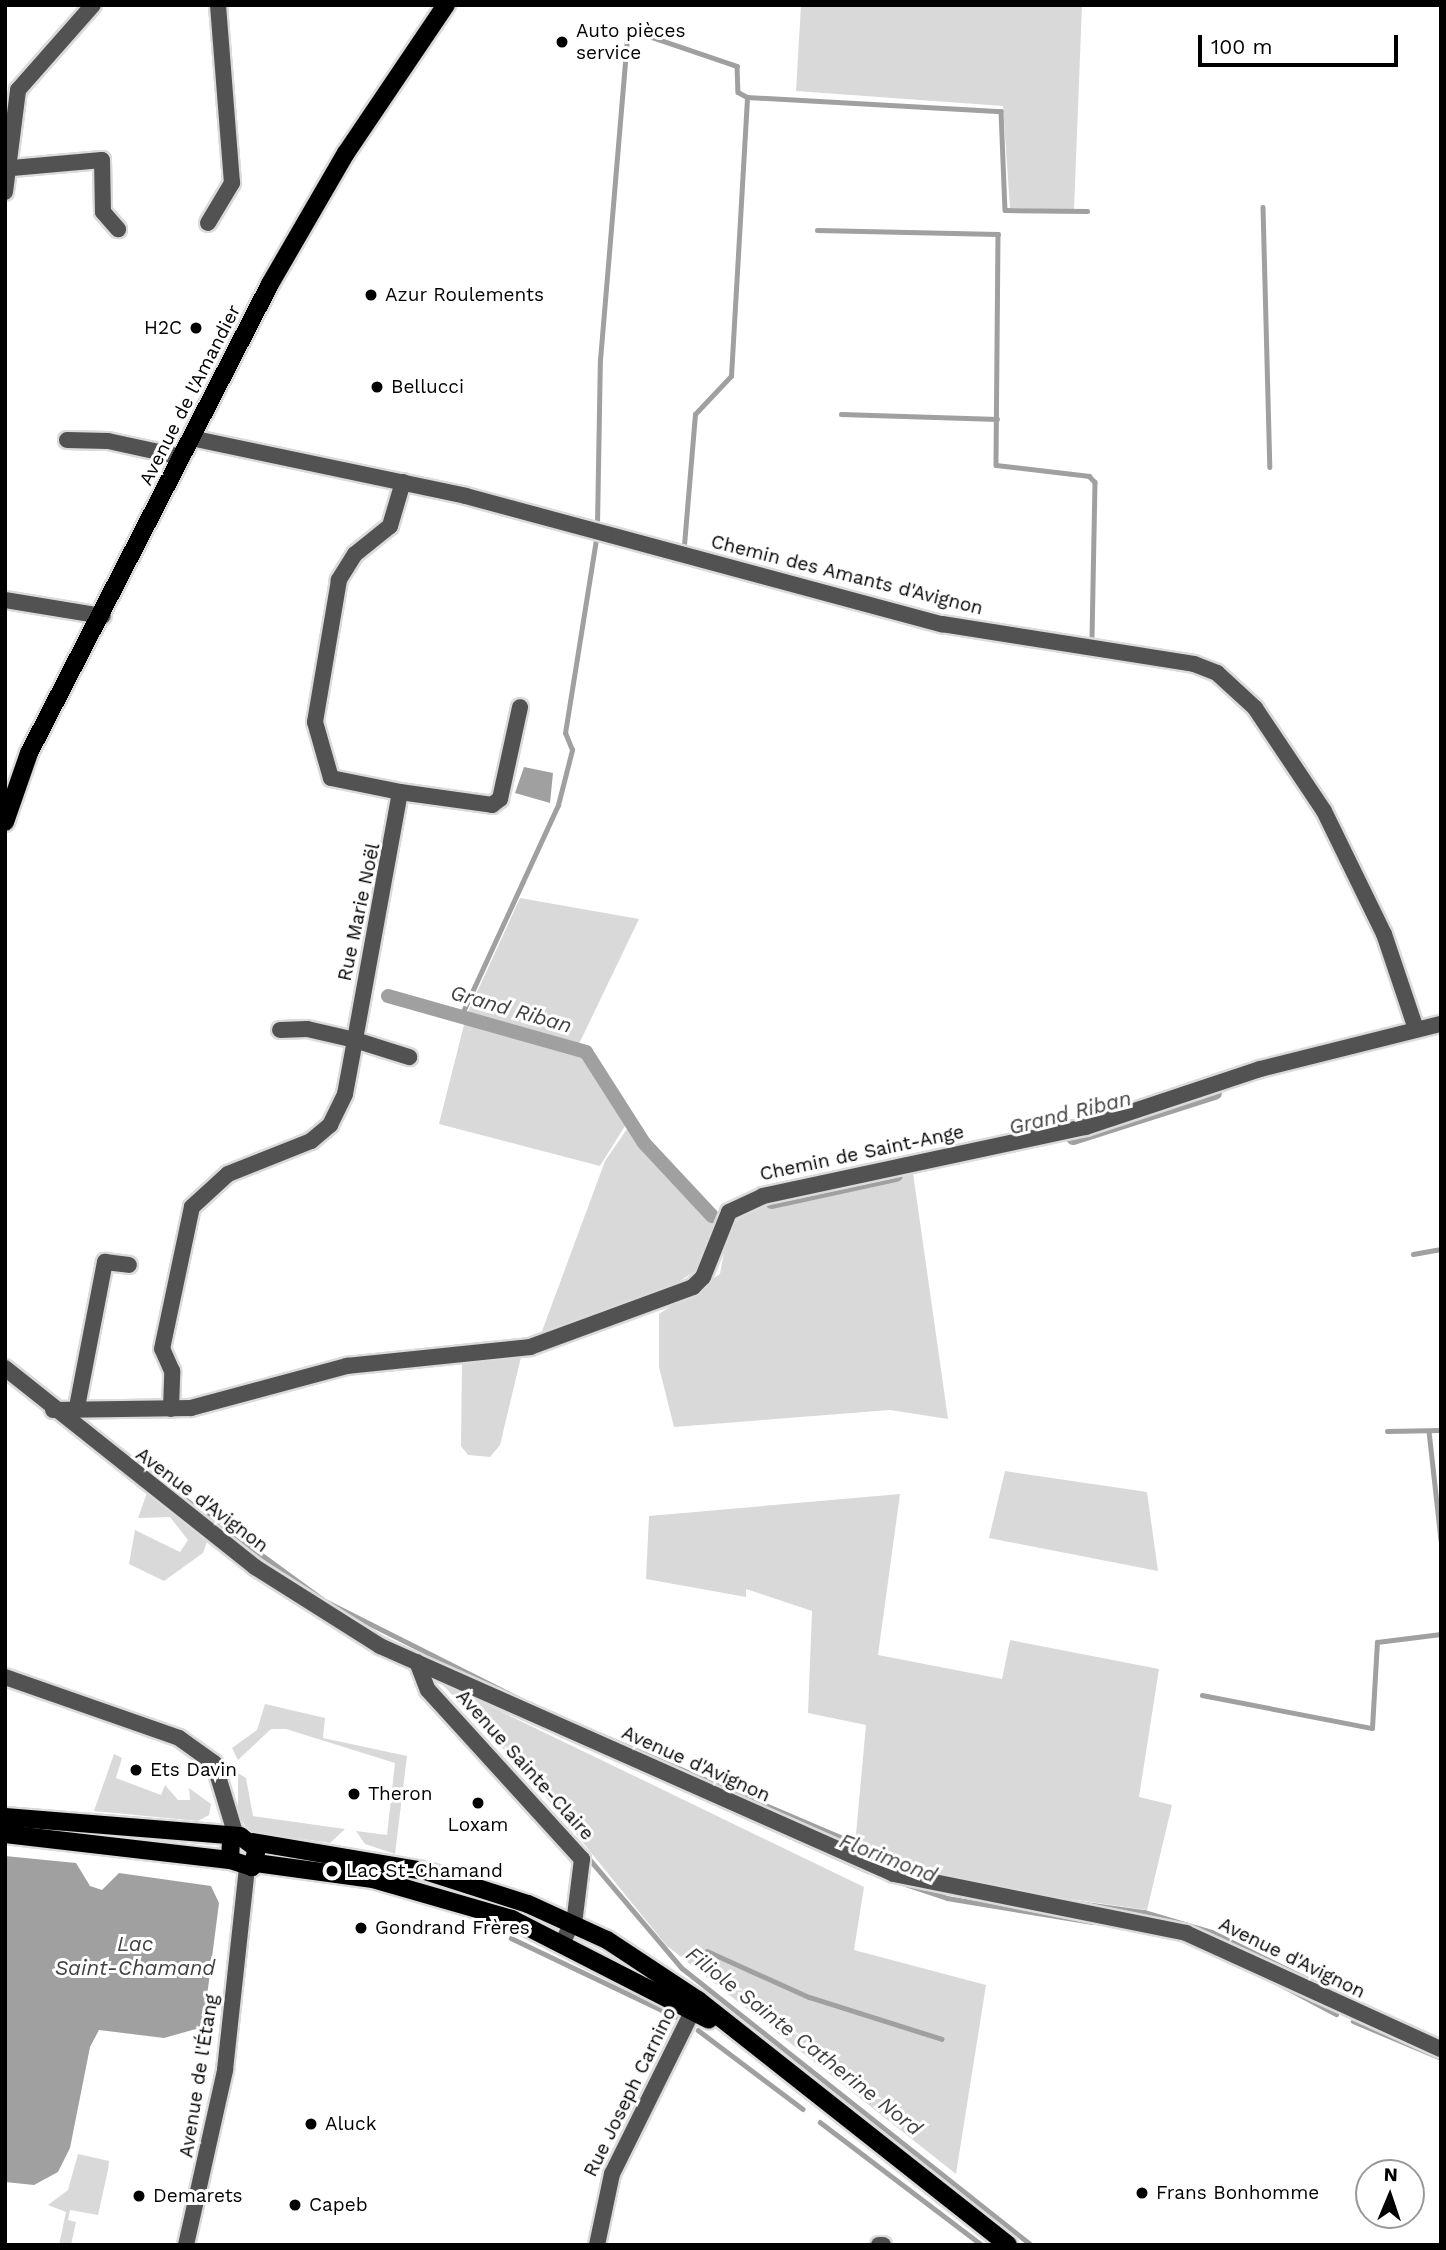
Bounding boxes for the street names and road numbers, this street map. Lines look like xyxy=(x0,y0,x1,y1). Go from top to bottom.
street label: Avenue de l'Amandier xyxy=(134,301,246,489)
street label: Chemin des Amants d'Avignon xyxy=(708,530,986,620)
street label: Rue Marie Noël xyxy=(333,841,385,983)
street label: Chemin de Saint-Ange xyxy=(758,1120,966,1186)
street label: Avenue d'Avignon xyxy=(131,1443,273,1557)
street label: Avenue Sainte-Claire xyxy=(451,1685,599,1845)
street label: Avenue d'Avignon xyxy=(618,1721,774,1807)
street label: Avenue d'Avignon xyxy=(1215,1913,1369,2003)
street label: Avenue de l'Étang xyxy=(175,1993,223,2159)
street label: Rue Joseph Carnino xyxy=(579,2003,681,2181)

